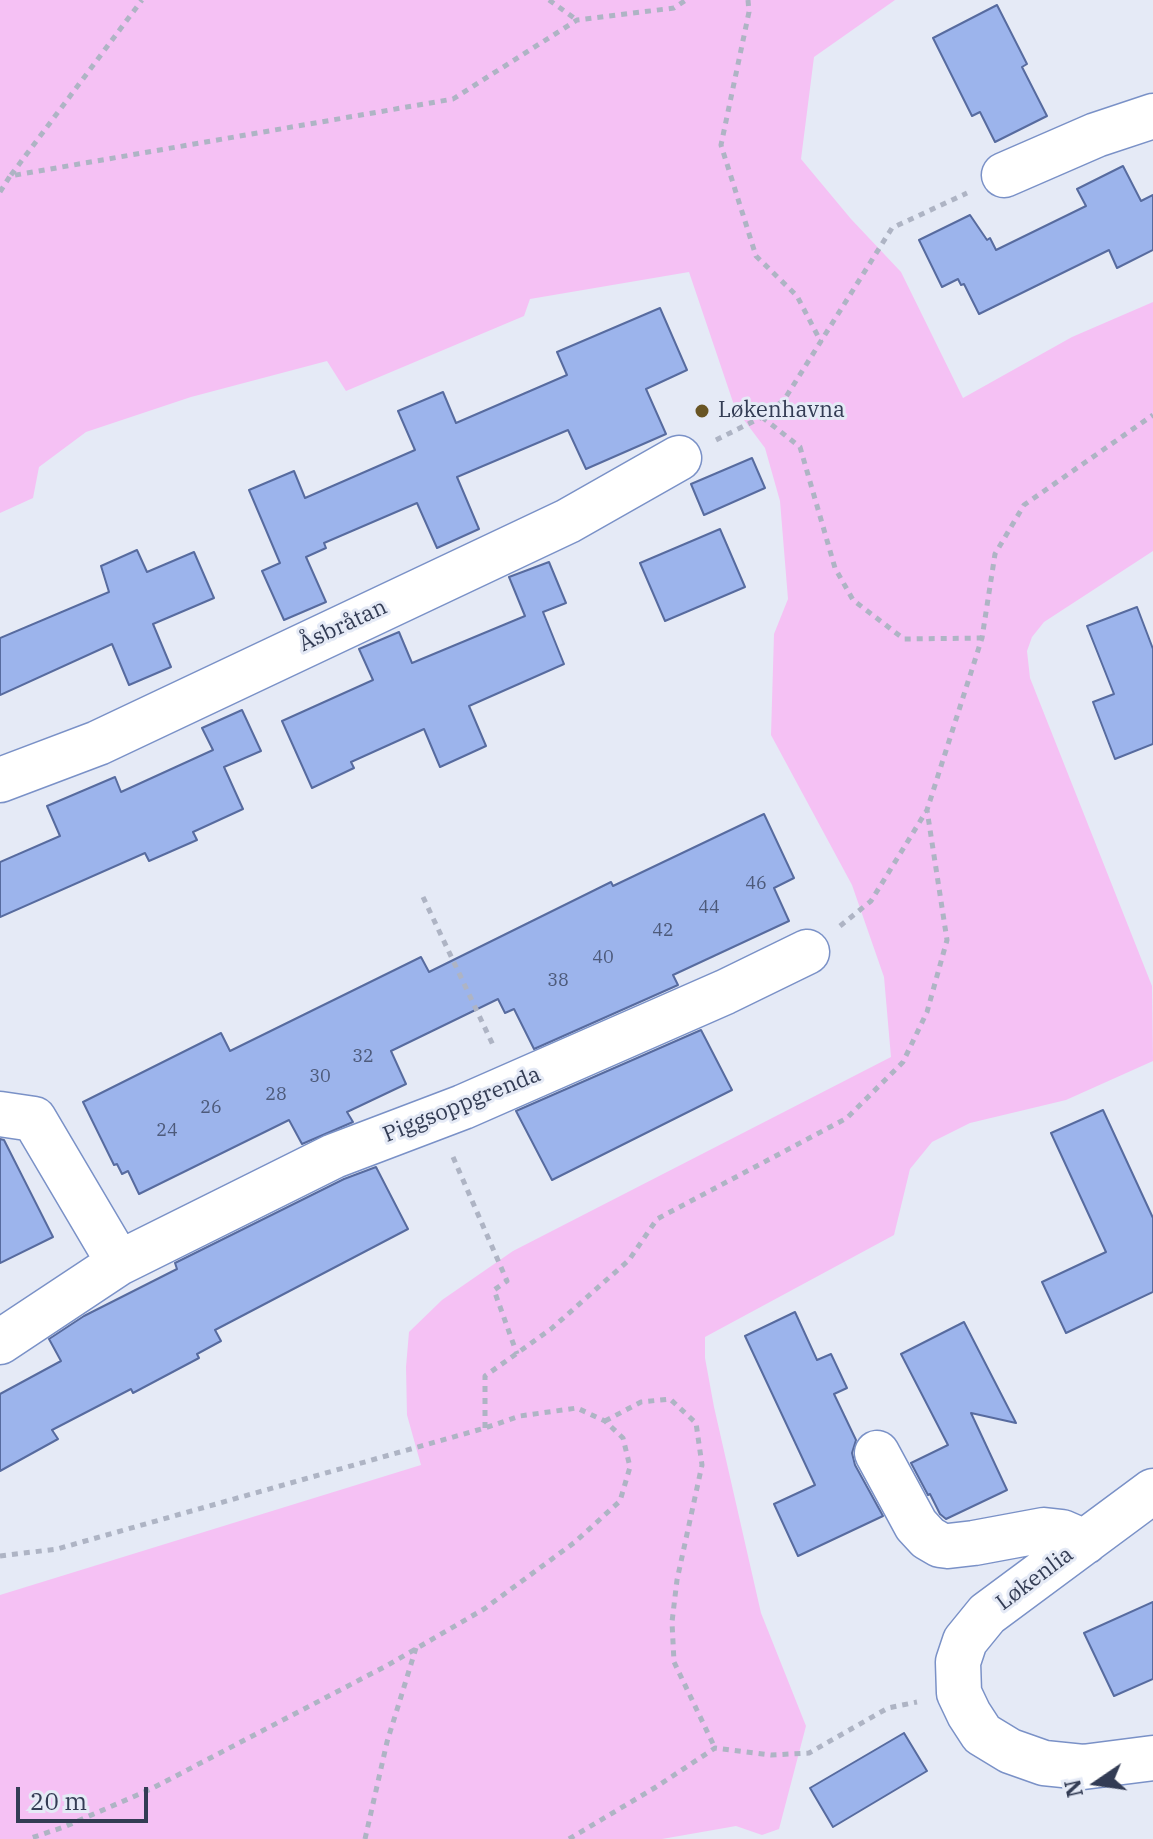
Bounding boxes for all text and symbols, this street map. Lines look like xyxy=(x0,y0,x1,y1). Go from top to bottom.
place label: Løkenhavna xyxy=(718,398,845,424)
marker: Løkenhavna xyxy=(693,402,711,420)
street label: Åsbråtan xyxy=(295,594,391,658)
house number: 46 xyxy=(745,873,767,895)
house number: 44 xyxy=(698,897,720,919)
house number: 42 xyxy=(652,920,674,942)
house number: 40 xyxy=(592,947,614,969)
house number: 38 xyxy=(547,970,569,992)
house number: 32 xyxy=(352,1046,374,1068)
street label: Piggsoppgrenda xyxy=(379,1061,545,1149)
house number: 30 xyxy=(309,1066,331,1088)
house number: 28 xyxy=(265,1084,287,1106)
house number: 26 xyxy=(200,1097,222,1119)
house number: 24 xyxy=(156,1120,178,1142)
street label: Løkenlia xyxy=(991,1542,1079,1616)
north arrow xyxy=(1057,1743,1137,1823)
scale bar xyxy=(20,1771,152,1821)
text: N xyxy=(1057,1777,1089,1800)
text: 20 m xyxy=(30,1785,87,1817)

